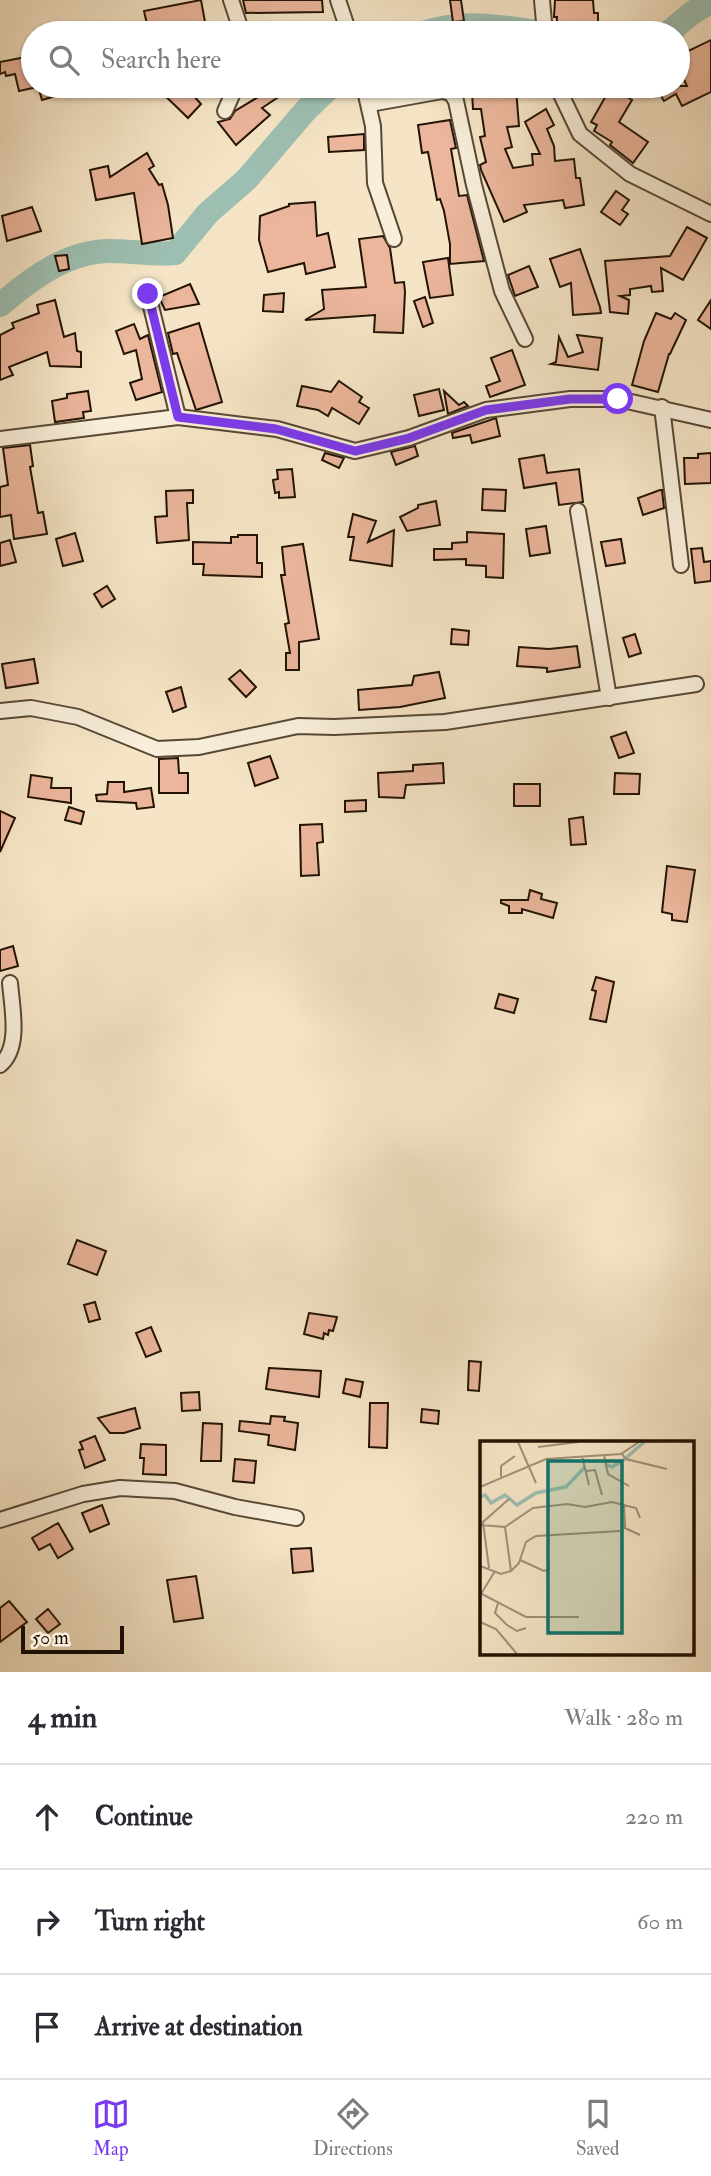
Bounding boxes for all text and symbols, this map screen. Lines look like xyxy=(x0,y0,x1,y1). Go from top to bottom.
search box xyxy=(21,21,690,98)
icon: search xyxy=(45,41,83,79)
text: Search here xyxy=(101,44,221,76)
route end xyxy=(132,278,163,309)
route start xyxy=(602,383,633,414)
inset map xyxy=(480,1441,694,1654)
scale bar xyxy=(21,1623,124,1655)
text: 50 m xyxy=(32,1626,69,1650)
text: 4 min xyxy=(28,1699,97,1736)
text: Walk · 280 m xyxy=(564,1703,683,1732)
icon: ahead xyxy=(28,1798,66,1836)
text: Continue xyxy=(95,1801,193,1833)
text: 220 m xyxy=(625,1802,683,1831)
icon: right xyxy=(28,1903,66,1941)
text: Turn right xyxy=(95,1906,205,1938)
text: 60 m xyxy=(637,1907,683,1936)
icon: arrive xyxy=(28,2008,66,2046)
text: Arrive at destination xyxy=(95,2011,303,2043)
tab: Map xyxy=(92,2095,130,2161)
tab: Directions xyxy=(313,2095,393,2161)
tab: Saved xyxy=(576,2095,619,2161)

